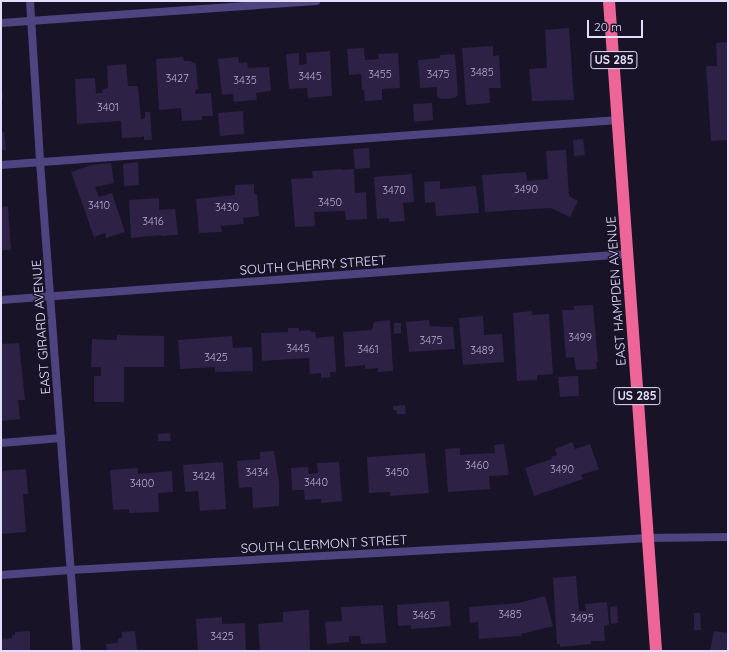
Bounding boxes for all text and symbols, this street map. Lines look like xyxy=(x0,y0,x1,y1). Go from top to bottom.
scale bar xyxy=(589,12,645,38)
text: 20 m xyxy=(594,19,622,34)
road number: US 285 xyxy=(590,50,638,70)
house number: 3485 xyxy=(470,65,494,79)
house number: 3455 xyxy=(368,67,392,81)
house number: 3475 xyxy=(427,67,449,81)
house number: 3445 xyxy=(298,69,322,83)
house number: 3427 xyxy=(165,71,189,85)
house number: 3435 xyxy=(233,73,257,87)
house number: 3401 xyxy=(97,100,119,114)
house number: 3490 xyxy=(514,182,538,196)
house number: 3470 xyxy=(382,183,406,197)
house number: 3450 xyxy=(318,195,342,209)
house number: 3410 xyxy=(88,198,110,212)
house number: 3430 xyxy=(215,200,239,214)
house number: 3416 xyxy=(142,214,164,228)
street label: EAST HAMPDEN AVENUE xyxy=(603,216,629,366)
street label: SOUTH CHERRY STREET xyxy=(239,252,387,278)
street label: EAST GIRARD AVENUE xyxy=(29,259,53,395)
house number: 3499 xyxy=(568,330,592,344)
house number: 3475 xyxy=(420,333,442,347)
house number: 3445 xyxy=(286,341,310,355)
house number: 3461 xyxy=(357,342,379,356)
house number: 3489 xyxy=(470,343,494,357)
house number: 3425 xyxy=(204,350,228,364)
road number: US 285 xyxy=(613,386,661,406)
house number: 3460 xyxy=(465,458,489,472)
house number: 3490 xyxy=(550,462,574,476)
house number: 3434 xyxy=(245,465,269,479)
house number: 3450 xyxy=(385,465,409,479)
house number: 3424 xyxy=(192,469,216,483)
house number: 3440 xyxy=(304,475,328,489)
house number: 3400 xyxy=(130,476,154,490)
street label: SOUTH CLERMONT STREET xyxy=(240,532,408,556)
house number: 3485 xyxy=(498,607,522,621)
house number: 3465 xyxy=(412,608,436,622)
house number: 3495 xyxy=(570,611,594,625)
house number: 3425 xyxy=(210,629,234,643)

